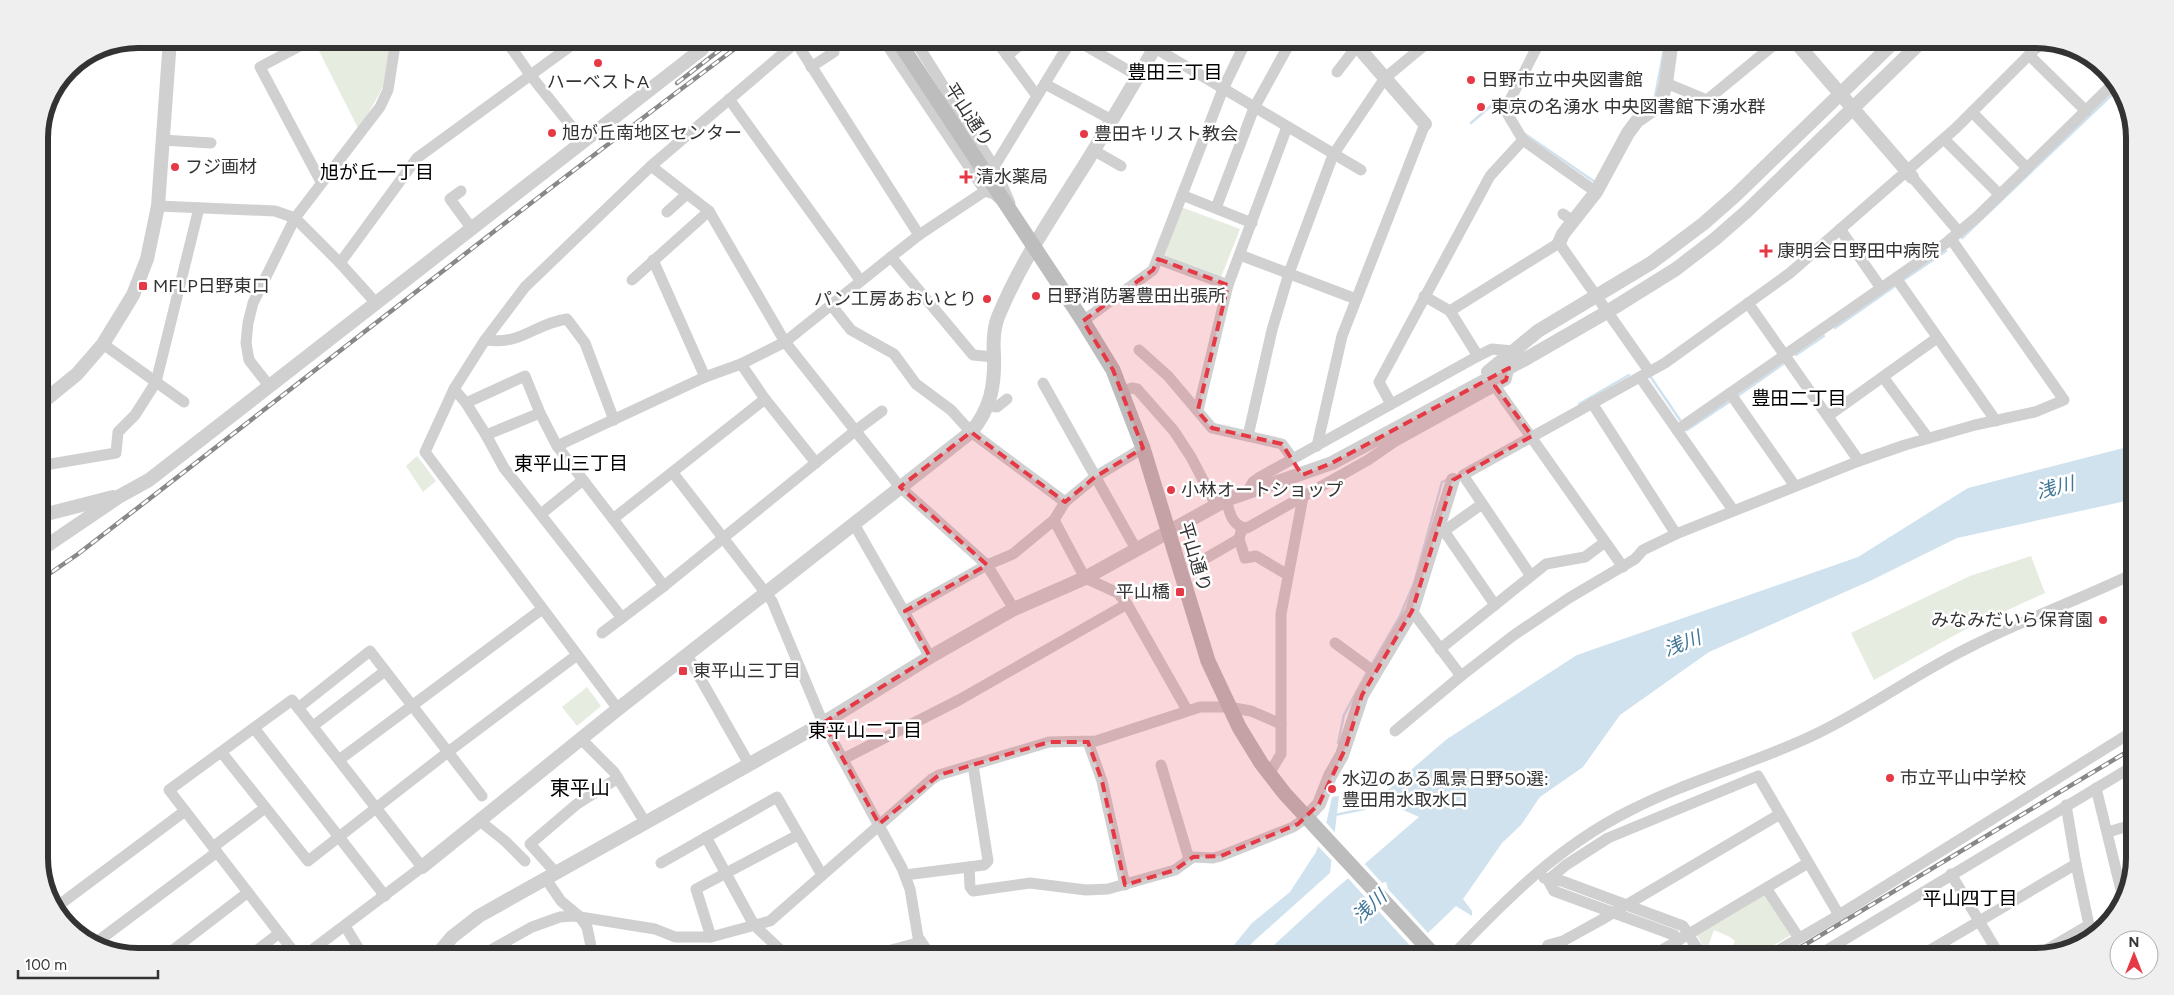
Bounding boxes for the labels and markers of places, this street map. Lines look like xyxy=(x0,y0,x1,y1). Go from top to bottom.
marker: ハーベストA xyxy=(592,57,604,69)
place label: 日野市立中央図書館 xyxy=(1481,69,1643,91)
place label: ハーベストA xyxy=(547,71,649,93)
marker: 日野市立中央図書館 xyxy=(1465,74,1477,86)
place label: 東京の名湧水 中央図書館下湧水群 xyxy=(1491,96,1765,118)
marker: 東京の名湧水 中央図書館下湧水群 xyxy=(1475,101,1487,113)
place label: 旭が丘南地区センター xyxy=(562,122,742,144)
place label: 豊田キリスト教会 xyxy=(1094,123,1238,145)
marker: 旭が丘南地区センター xyxy=(546,127,558,139)
marker: 豊田キリスト教会 xyxy=(1078,128,1090,140)
place label: フジ画材 xyxy=(185,156,257,178)
marker: フジ画材 xyxy=(169,161,181,173)
place label: 清水薬局 xyxy=(976,166,1048,188)
marker: 清水薬局 xyxy=(960,171,972,183)
place label: 康明会日野田中病院 xyxy=(1777,240,1939,262)
marker: 康明会日野田中病院 xyxy=(1759,244,1773,258)
place label: MFLP日野東口 xyxy=(153,275,270,297)
marker: MFLP日野東口 xyxy=(137,280,149,292)
place label: 日野消防署豊田出張所 xyxy=(1046,285,1226,307)
place label: パン工房あおいとり xyxy=(814,288,977,310)
marker: 日野消防署豊田出張所 xyxy=(1030,290,1042,302)
marker: パン工房あおいとり xyxy=(981,293,993,305)
place label: 小林オートショップ xyxy=(1181,479,1343,501)
marker: 小林オートショップ xyxy=(1165,484,1177,496)
place label: 平山橋 xyxy=(1116,581,1170,603)
marker: 平山橋 xyxy=(1174,586,1186,598)
place label: みなみだいら保育園 xyxy=(1931,609,2093,631)
marker: みなみだいら保育園 xyxy=(2097,614,2109,626)
place label: 東平山三丁目 xyxy=(693,660,801,682)
marker: 東平山三丁目 xyxy=(677,665,689,677)
place label: 市立平山中学校 xyxy=(1900,767,2026,789)
place label: 水辺のある風景日野50選: 豊田用水取水口 xyxy=(1342,768,1548,811)
marker: 市立平山中学校 xyxy=(1884,772,1896,784)
marker: 水辺のある風景日野50選: 豊田用水取水口 xyxy=(1326,783,1338,795)

